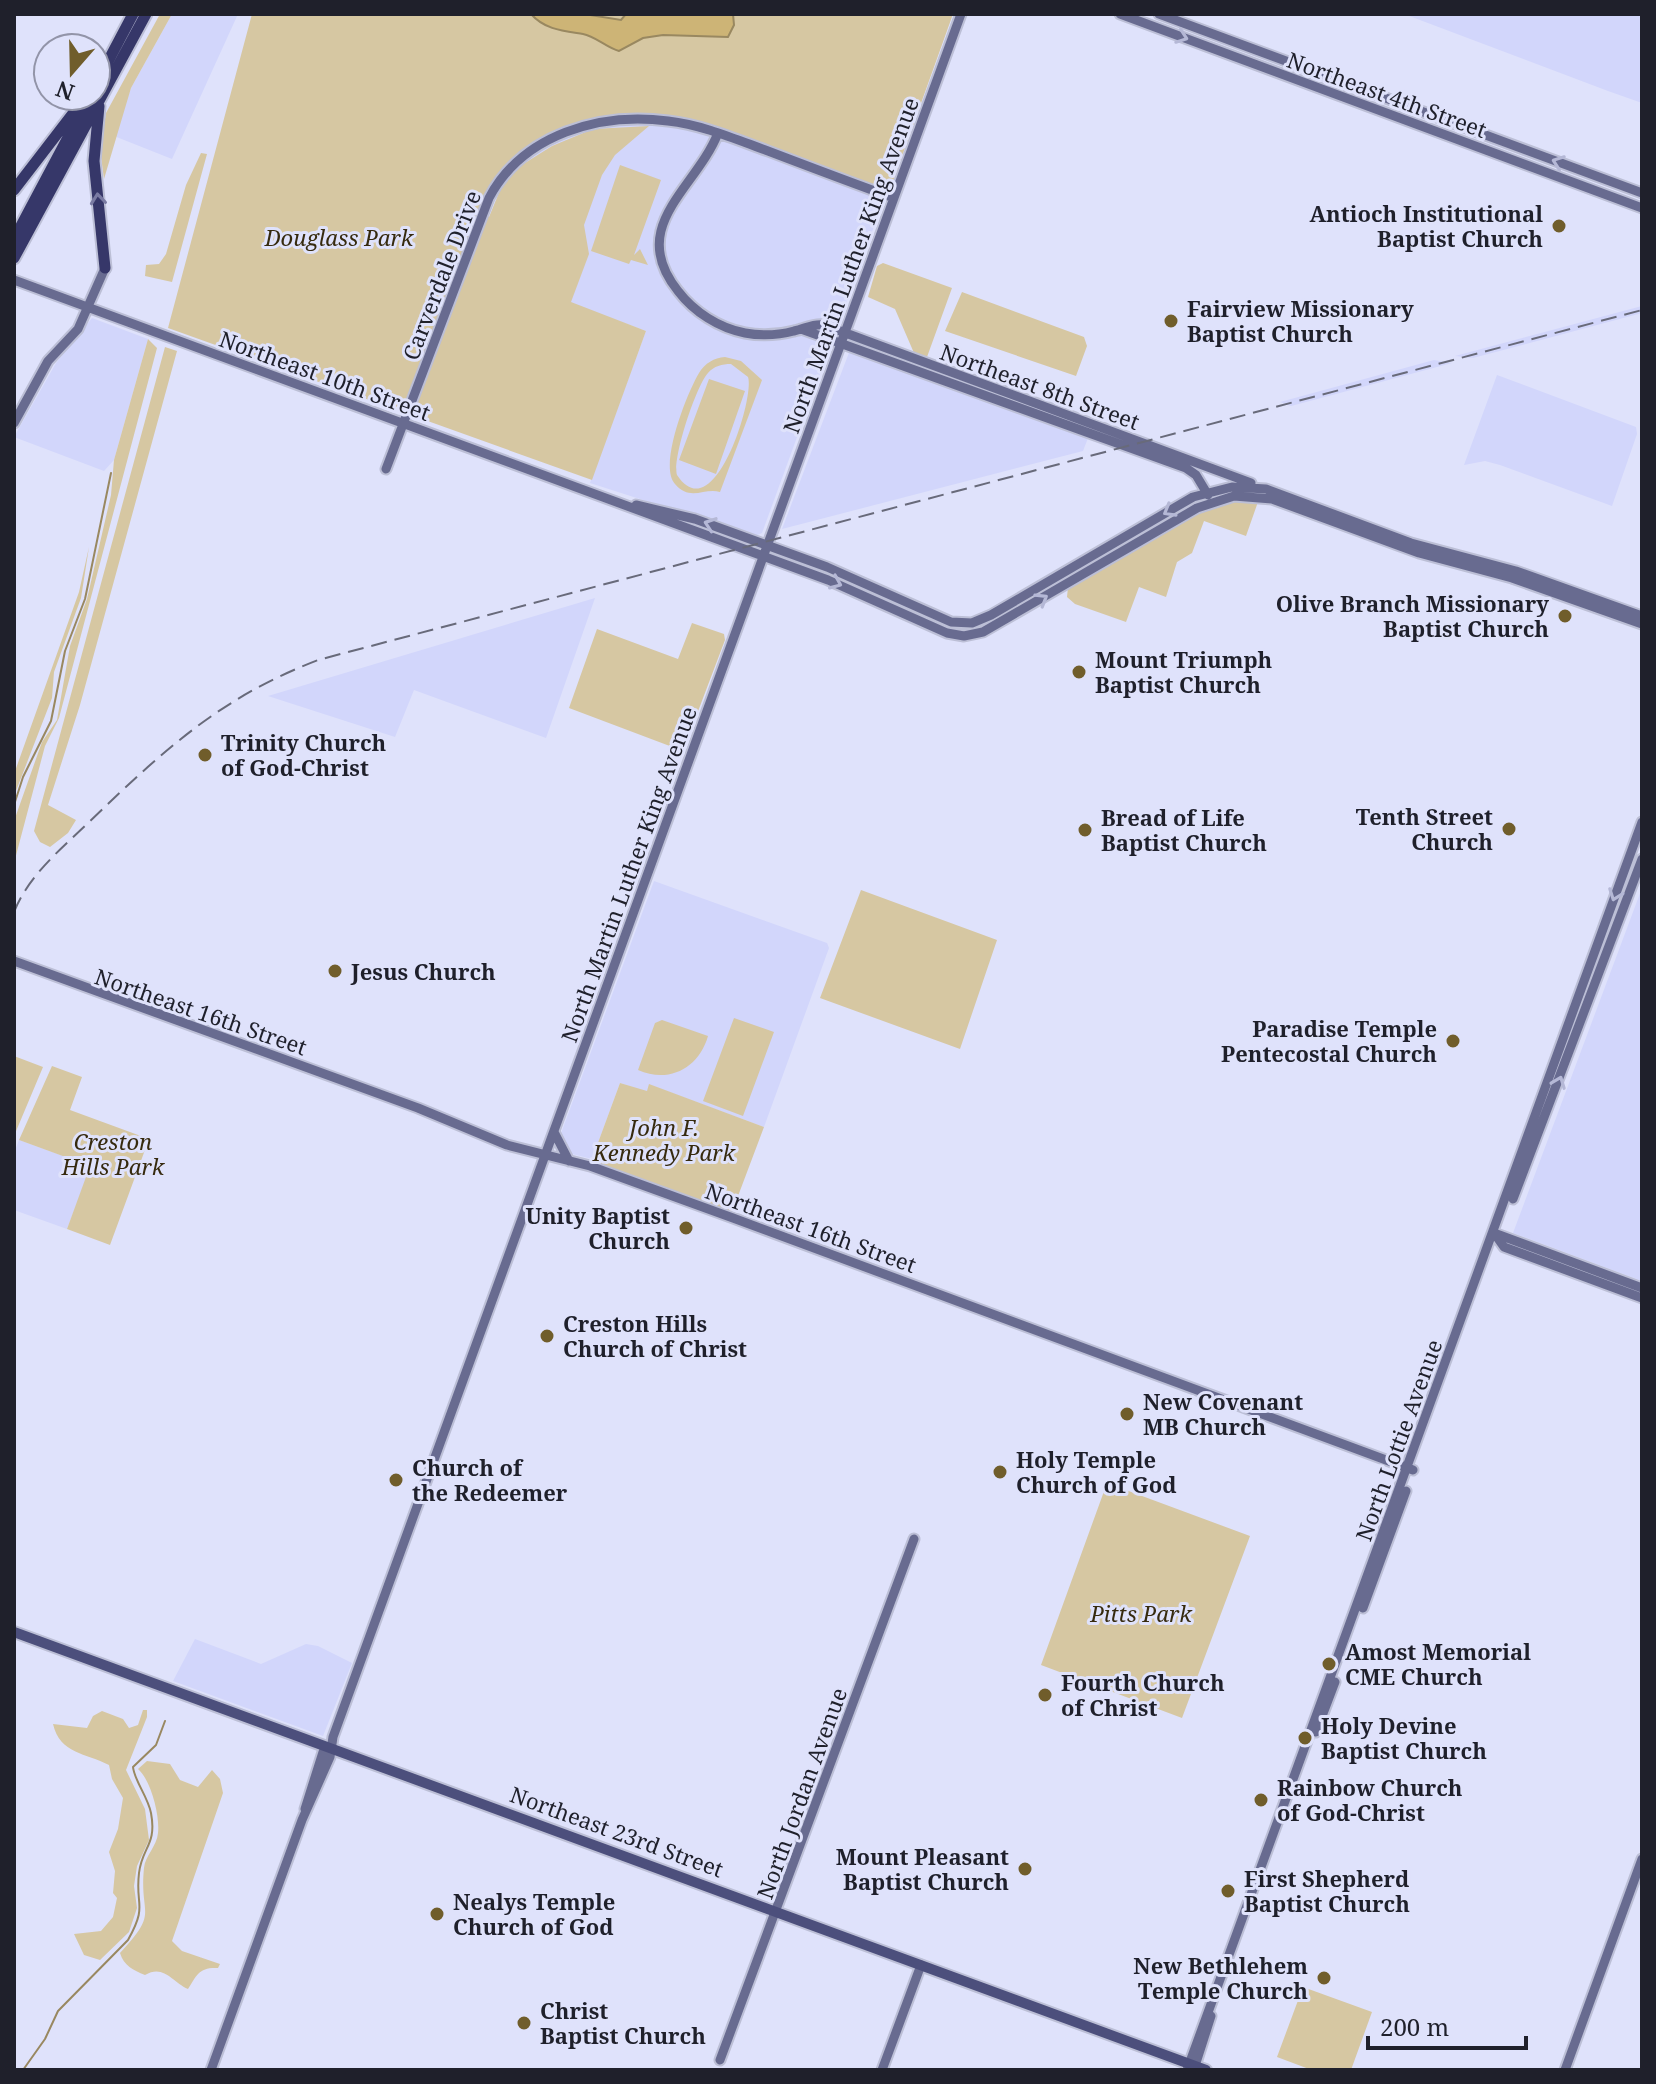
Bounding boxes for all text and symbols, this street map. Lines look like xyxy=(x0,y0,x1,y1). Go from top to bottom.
one-way arrow xyxy=(1174,27,1188,44)
north arrow xyxy=(32,32,112,112)
street label: Northeast 4th Street xyxy=(1283,44,1491,144)
text: N xyxy=(52,75,78,109)
street label: North Martin Luther King Avenue xyxy=(775,93,925,437)
one-way arrow xyxy=(1552,155,1566,172)
street label: Carverdale Drive xyxy=(395,186,487,364)
one-way arrow xyxy=(89,192,106,205)
place label: Antioch Institutional Baptist Church xyxy=(1310,198,1543,253)
marker: Antioch Institutional Baptist Church xyxy=(1550,217,1568,235)
park label: Douglass Park xyxy=(264,222,415,252)
place label: Fairview Missionary Baptist Church xyxy=(1187,293,1414,348)
marker: Fairview Missionary Baptist Church xyxy=(1162,312,1180,330)
street label: Northeast 10th Street xyxy=(215,323,435,427)
street label: Northeast 8th Street xyxy=(936,336,1144,436)
one-way arrow xyxy=(1163,501,1178,517)
one-way arrow xyxy=(704,518,718,534)
one-way arrow xyxy=(828,573,842,590)
place label: Olive Branch Missionary Baptist Church xyxy=(1276,588,1549,643)
one-way arrow xyxy=(1033,593,1048,609)
marker: Olive Branch Missionary Baptist Church xyxy=(1556,607,1574,625)
place label: Mount Triumph Baptist Church xyxy=(1095,644,1273,699)
marker: Mount Triumph Baptist Church xyxy=(1070,663,1088,681)
street label: North Martin Luther King Avenue xyxy=(553,702,703,1046)
place label: Trinity Church of God-Christ xyxy=(221,727,387,782)
marker: Trinity Church of God-Christ xyxy=(196,746,214,764)
place label: Tenth Street Church xyxy=(1356,801,1493,856)
place label: Bread of Life Baptist Church xyxy=(1101,802,1267,857)
marker: Tenth Street Church xyxy=(1500,820,1518,838)
marker: Bread of Life Baptist Church xyxy=(1076,821,1094,839)
one-way arrow xyxy=(1608,887,1625,901)
place label: Jesus Church xyxy=(350,956,496,986)
street label: Northeast 16th Street xyxy=(91,961,311,1061)
marker: Jesus Church xyxy=(326,962,344,980)
place label: Paradise Temple Pentecostal Church xyxy=(1221,1013,1437,1068)
marker: Paradise Temple Pentecostal Church xyxy=(1444,1032,1462,1050)
one-way arrow xyxy=(1550,1076,1566,1090)
park label: John F. Kennedy Park xyxy=(592,1112,737,1167)
park label: Creston Hills Park xyxy=(61,1126,166,1181)
street label: Northeast 16th Street xyxy=(701,1175,921,1279)
place label: Unity Baptist Church xyxy=(525,1200,670,1255)
marker: Unity Baptist Church xyxy=(677,1219,695,1237)
place label: Creston Hills Church of Christ xyxy=(563,1308,747,1363)
marker: Creston Hills Church of Christ xyxy=(538,1327,556,1345)
street label: North Lottie Avenue xyxy=(1348,1335,1448,1545)
place label: New Covenant MB Church xyxy=(1143,1386,1303,1441)
marker: New Covenant MB Church xyxy=(1118,1405,1136,1423)
place label: Holy Temple Church of God xyxy=(1016,1444,1176,1499)
place label: Church of the Redeemer xyxy=(412,1452,568,1507)
marker: Holy Temple Church of God xyxy=(991,1463,1009,1481)
marker: Church of the Redeemer xyxy=(387,1471,405,1489)
park label: Pitts Park xyxy=(1089,1598,1193,1628)
place label: Amost Memorial CME Church xyxy=(1345,1636,1531,1691)
marker: Amost Memorial CME Church xyxy=(1320,1655,1338,1673)
place label: Fourth Church of Christ xyxy=(1061,1667,1225,1722)
street label: North Jordan Avenue xyxy=(749,1683,853,1903)
marker: Fourth Church of Christ xyxy=(1036,1686,1054,1704)
place label: Holy Devine Baptist Church xyxy=(1321,1710,1487,1765)
marker: Holy Devine Baptist Church xyxy=(1296,1729,1314,1747)
place label: Rainbow Church of God-Christ xyxy=(1277,1772,1463,1827)
street label: Northeast 23rd Street xyxy=(506,1778,728,1884)
marker: Rainbow Church of God-Christ xyxy=(1252,1791,1270,1809)
place label: Mount Pleasant Baptist Church xyxy=(836,1841,1009,1896)
marker: Mount Pleasant Baptist Church xyxy=(1016,1860,1034,1878)
place label: First Shepherd Baptist Church xyxy=(1244,1863,1410,1918)
marker: First Shepherd Baptist Church xyxy=(1219,1882,1237,1900)
place label: Nealys Temple Church of God xyxy=(453,1886,615,1941)
marker: Nealys Temple Church of God xyxy=(428,1905,446,1923)
place label: New Bethlehem Temple Church xyxy=(1133,1950,1308,2005)
marker: New Bethlehem Temple Church xyxy=(1315,1969,1333,1987)
place label: Christ Baptist Church xyxy=(540,1995,706,2050)
scale bar xyxy=(1368,2000,1526,2050)
text: 200 m xyxy=(1380,2010,1449,2043)
marker: Christ Baptist Church xyxy=(515,2014,533,2032)

